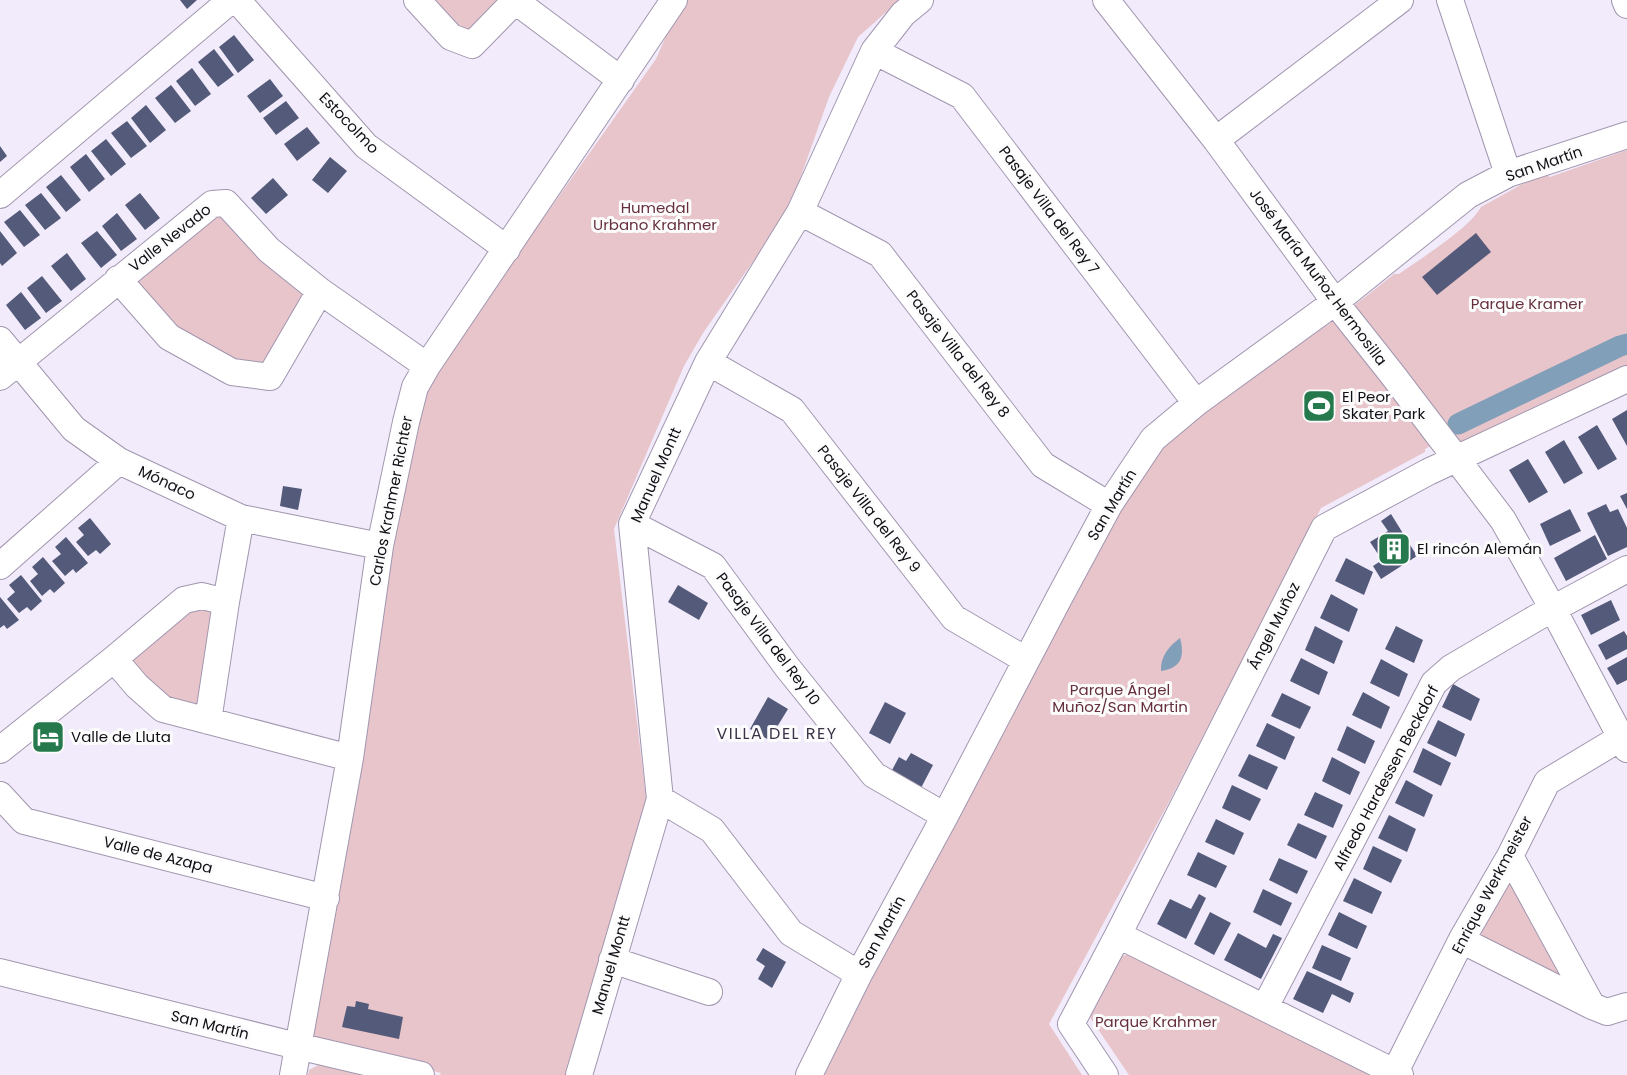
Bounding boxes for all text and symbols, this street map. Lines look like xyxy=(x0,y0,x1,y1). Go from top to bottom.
street label: Estocolmo xyxy=(315,87,384,158)
street label: Pasaje Villa del Rey 7 xyxy=(994,141,1105,278)
street label: San Martín xyxy=(1503,141,1585,186)
street label: José María Muñoz Hermosilla xyxy=(1245,184,1392,370)
park label: Humedal Urbano Krahmer xyxy=(593,197,717,235)
street label: Valle Nevado xyxy=(124,199,215,276)
street label: Pasaje Villa del Rey 8 xyxy=(902,286,1015,422)
park label: Parque Kramer xyxy=(1471,293,1584,314)
place label: El Peor Skater Park xyxy=(1342,386,1425,424)
sports icon: El Peor Skater Park xyxy=(1301,388,1337,424)
street label: Carlos Krahmer Richter xyxy=(364,414,417,588)
street label: Manuel Montt xyxy=(625,424,686,526)
street label: Pasaje Villa del Rey 9 xyxy=(813,441,926,577)
street label: Mónaco xyxy=(135,460,199,505)
street label: San Martín xyxy=(1082,465,1141,544)
building icon: El rincón Alemán xyxy=(1376,531,1412,567)
place label: El rincón Alemán xyxy=(1417,538,1542,559)
street label: Pasaje Villa del Rey 10 xyxy=(711,568,825,709)
street label: Ángel Muñoz xyxy=(1243,578,1305,673)
park label: Parque Ángel Muñoz/San Martin xyxy=(1052,679,1188,717)
street label: Alfredo Hardessen Beckdorf xyxy=(1328,681,1443,874)
hotel icon: Valle de Lluta xyxy=(30,719,66,755)
district label: VILLA DEL REY xyxy=(716,722,838,745)
place label: Valle de Lluta xyxy=(71,726,171,747)
street label: Enrique Werkmeister xyxy=(1446,812,1537,957)
street label: Valle de Azapa xyxy=(101,831,215,878)
street label: San Martín xyxy=(853,892,910,972)
street label: Manuel Montt xyxy=(586,913,635,1017)
street label: San Martín xyxy=(169,1005,251,1044)
park label: Parque Krahmer xyxy=(1095,1011,1217,1032)

